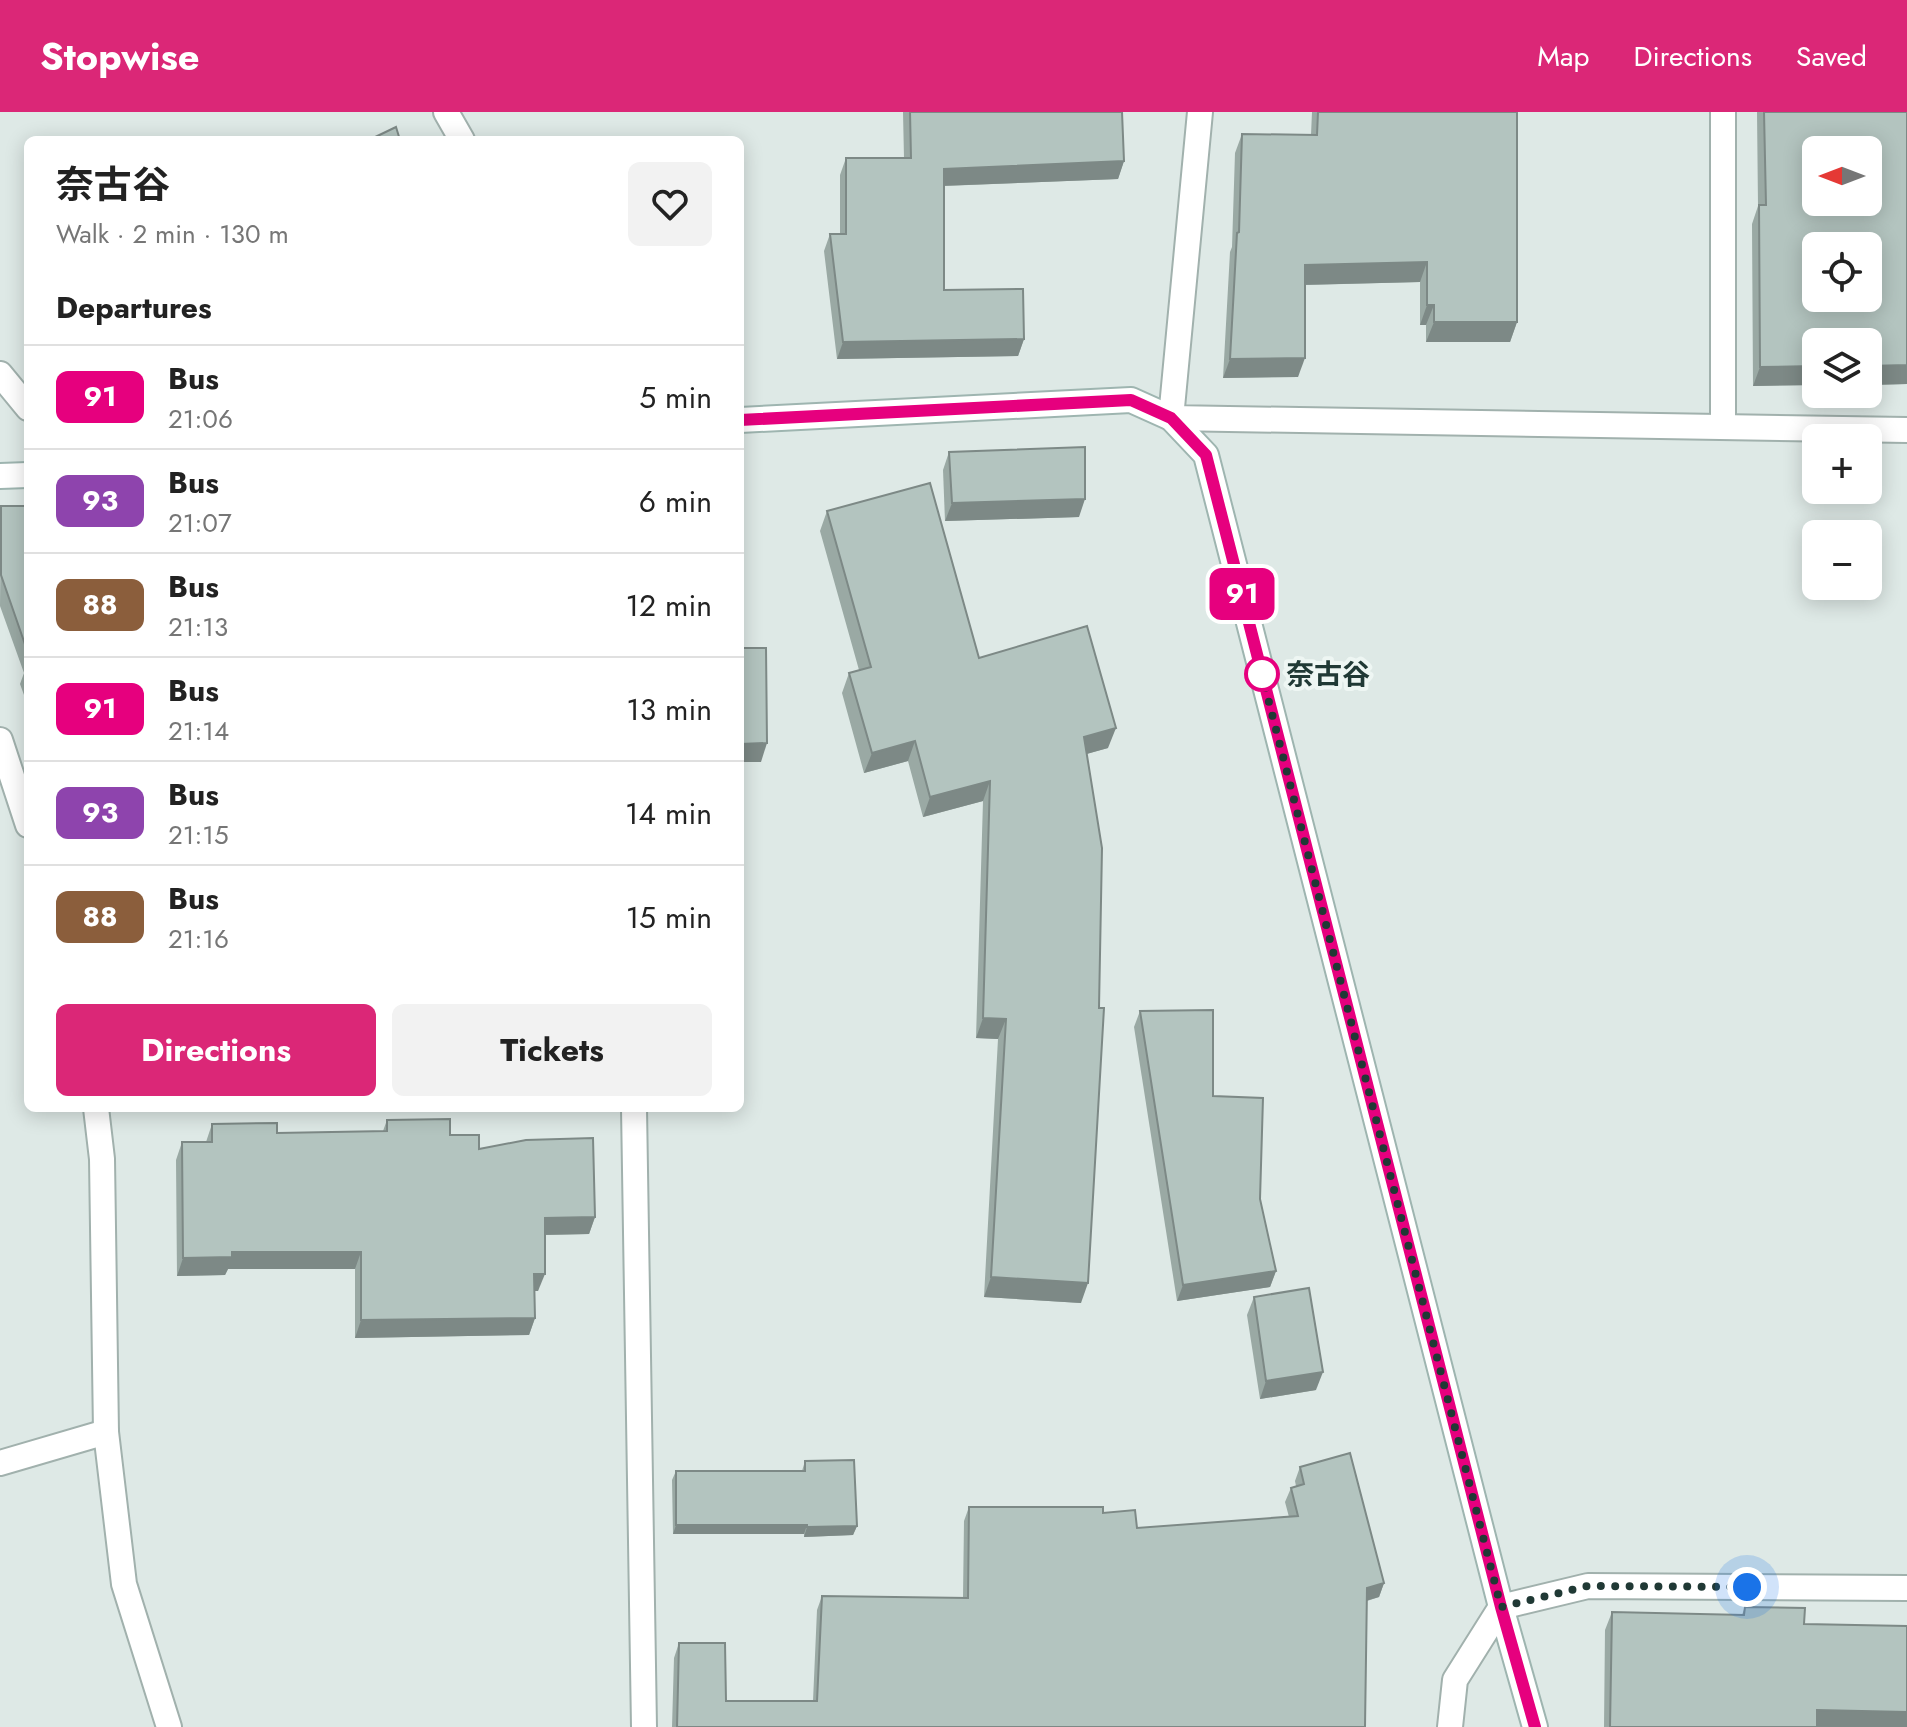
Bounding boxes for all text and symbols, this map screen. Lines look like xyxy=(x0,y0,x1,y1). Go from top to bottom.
text: Stopwise xyxy=(40,29,200,84)
text: Map xyxy=(1537,36,1589,77)
text: Directions xyxy=(1633,36,1752,77)
text: Saved xyxy=(1796,36,1867,77)
north arrow xyxy=(1802,136,1882,216)
map controls xyxy=(1802,136,1882,600)
text: 奈古谷 xyxy=(56,157,170,212)
button: heart xyxy=(628,162,712,246)
text: Walk · 2 min · 130 m xyxy=(56,215,289,253)
button: locate xyxy=(1802,232,1882,312)
text: Departures xyxy=(56,286,212,329)
button: layers xyxy=(1802,328,1882,408)
text: Bus xyxy=(168,357,219,400)
text: 91 xyxy=(84,376,116,417)
text: 5 min xyxy=(639,376,712,419)
text: 21:06 xyxy=(168,400,233,438)
button: + xyxy=(1802,424,1882,504)
text: Bus xyxy=(168,461,219,504)
text: 93 xyxy=(82,480,118,521)
text: 6 min xyxy=(639,480,712,523)
text: 21:07 xyxy=(168,504,232,542)
button: − xyxy=(1802,520,1882,600)
text: Bus xyxy=(168,565,219,608)
line badge: 91 xyxy=(1206,568,1278,620)
text: 91 xyxy=(1226,573,1258,614)
text: 88 xyxy=(82,584,118,625)
text: 12 min xyxy=(625,584,712,627)
text: 21:13 xyxy=(168,608,228,646)
place label: 奈古谷 xyxy=(1286,654,1370,695)
marker: 奈古谷 xyxy=(1245,657,1279,691)
text: Bus xyxy=(168,669,219,712)
text: 91 xyxy=(84,688,116,729)
text: 13 min xyxy=(626,688,712,731)
text: 21:14 xyxy=(168,712,229,750)
text: Bus xyxy=(168,773,219,816)
text: 93 xyxy=(82,792,118,833)
text: 14 min xyxy=(625,792,712,835)
text: 21:15 xyxy=(168,816,229,854)
text: Bus xyxy=(168,877,219,920)
text: 88 xyxy=(82,896,118,937)
text: 15 min xyxy=(626,896,712,939)
text: 21:16 xyxy=(168,920,229,958)
button: Directions xyxy=(56,1004,376,1096)
button: Tickets xyxy=(392,1004,712,1096)
your location xyxy=(1727,1567,1767,1607)

